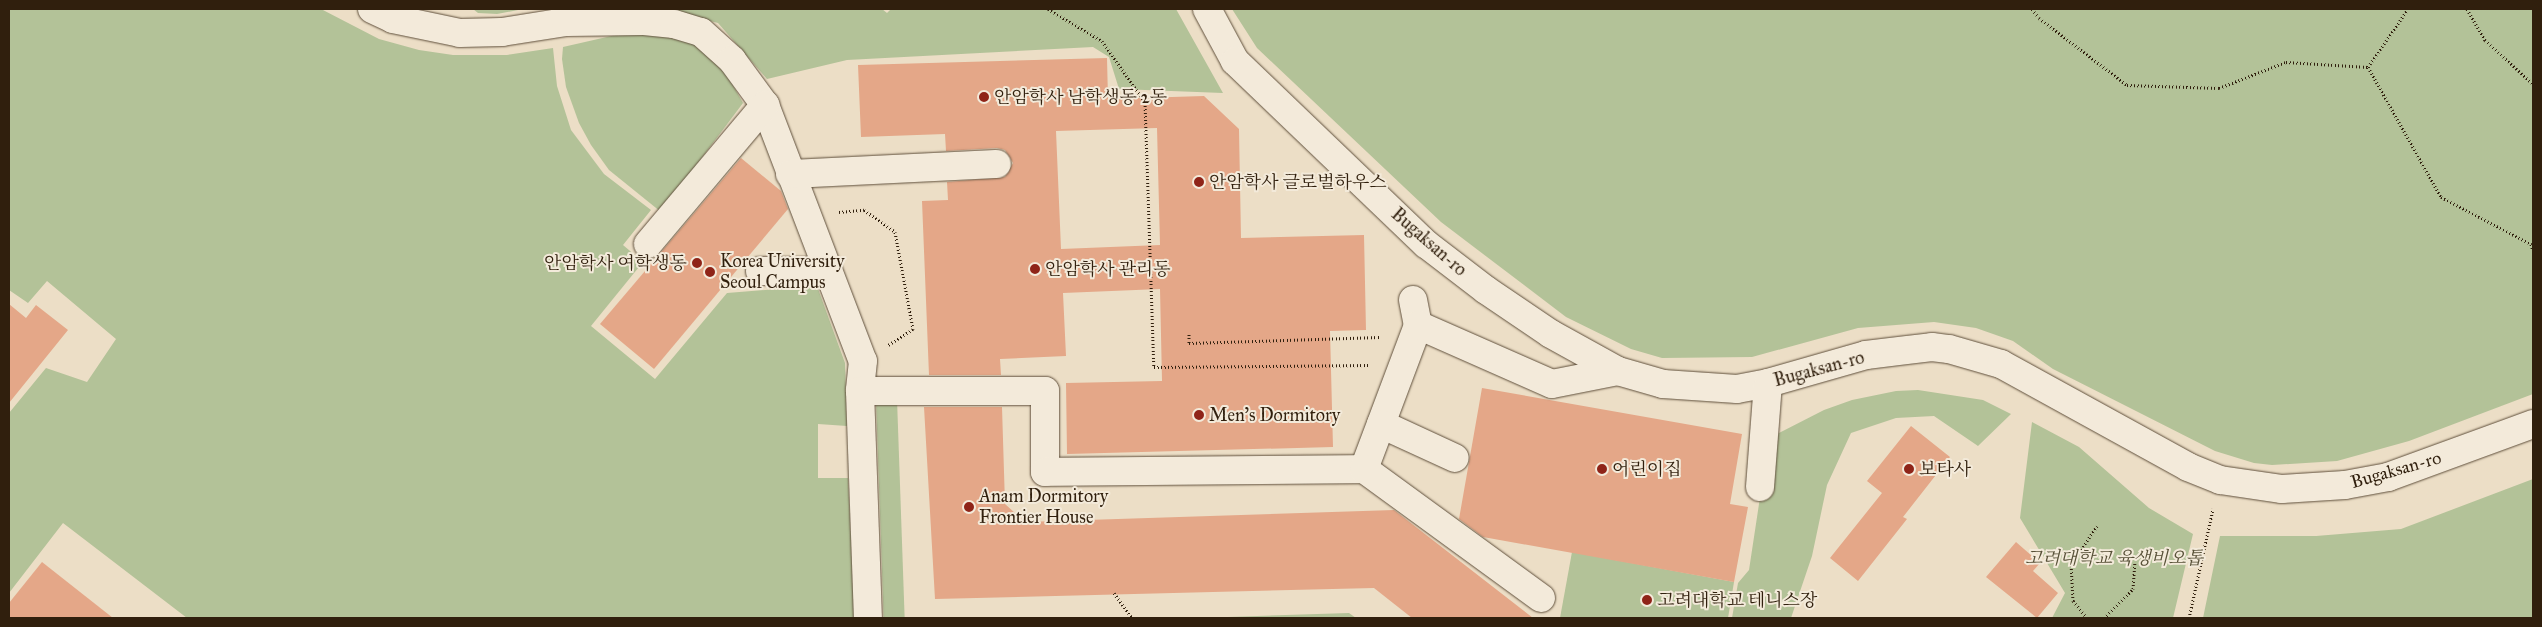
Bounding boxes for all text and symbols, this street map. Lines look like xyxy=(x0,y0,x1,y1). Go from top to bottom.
place label: 안암학사 남학생동 2동 xyxy=(994,86,1167,108)
marker: 안암학사 남학생동 2동 xyxy=(978,91,990,103)
place label: 안암학사 글로벌하우스 xyxy=(1209,171,1387,193)
marker: 안암학사 글로벌하우스 xyxy=(1193,176,1205,188)
street label: Bugaksan-ro xyxy=(1387,203,1471,281)
place label: Korea University Seoul Campus xyxy=(720,251,844,294)
place label: 안암학사 여학생동 xyxy=(544,252,687,274)
marker: 안암학사 여학생동 xyxy=(691,257,703,269)
place label: 안암학사 관리동 xyxy=(1045,258,1171,280)
marker: 안암학사 관리동 xyxy=(1029,263,1041,275)
marker: Korea University Seoul Campus xyxy=(704,266,716,278)
street label: Bugaksan-ro xyxy=(1771,347,1867,391)
place label: Men's Dormitory xyxy=(1209,404,1340,426)
marker: Men's Dormitory xyxy=(1193,409,1205,421)
street label: Bugaksan-ro xyxy=(2348,447,2444,493)
place label: 어린이집 xyxy=(1612,458,1682,480)
place label: 보타사 xyxy=(1919,458,1971,480)
marker: 어린이집 xyxy=(1596,463,1608,475)
marker: 보타사 xyxy=(1903,463,1915,475)
place label: Anam Dormitory Frontier House xyxy=(979,486,1108,528)
marker: Anam Dormitory Frontier House xyxy=(963,501,975,513)
park label: 고려대학교 육생비오톱 xyxy=(2025,547,2203,569)
place label: 고려대학교 테니스장 xyxy=(1657,589,1817,611)
marker: 고려대학교 테니스장 xyxy=(1641,594,1653,606)

